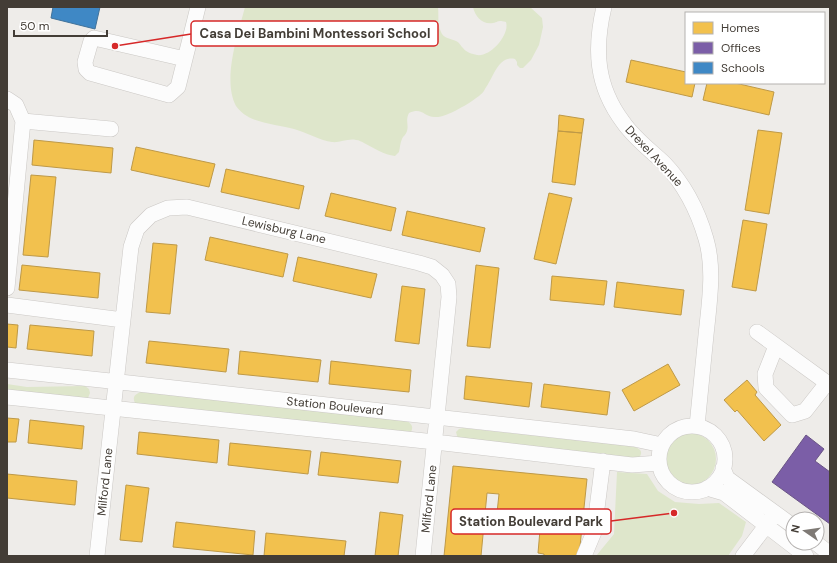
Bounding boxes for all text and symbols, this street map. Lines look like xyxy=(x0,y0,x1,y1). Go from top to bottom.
scale bar xyxy=(14,12,107,38)
legend xyxy=(685,12,825,84)
text: 50 m xyxy=(20,18,49,34)
text: Homes xyxy=(721,20,760,36)
callout: Casa Dei Bambini Montessori School xyxy=(191,21,438,46)
text: Casa Dei Bambini Montessori School xyxy=(200,25,430,42)
text: Offices xyxy=(721,40,761,56)
text: Schools xyxy=(721,60,765,76)
street label: Drexel Avenue xyxy=(621,122,687,190)
street label: Lewisburg Lane xyxy=(240,213,328,247)
street label: Station Boulevard xyxy=(286,393,384,419)
street label: Milford Lane xyxy=(93,447,117,517)
street label: Milford Lane xyxy=(417,464,441,534)
callout: Station Boulevard Park xyxy=(451,509,611,534)
north arrow xyxy=(785,511,825,551)
text: Station Boulevard Park xyxy=(459,513,603,530)
text: N xyxy=(788,523,803,534)

